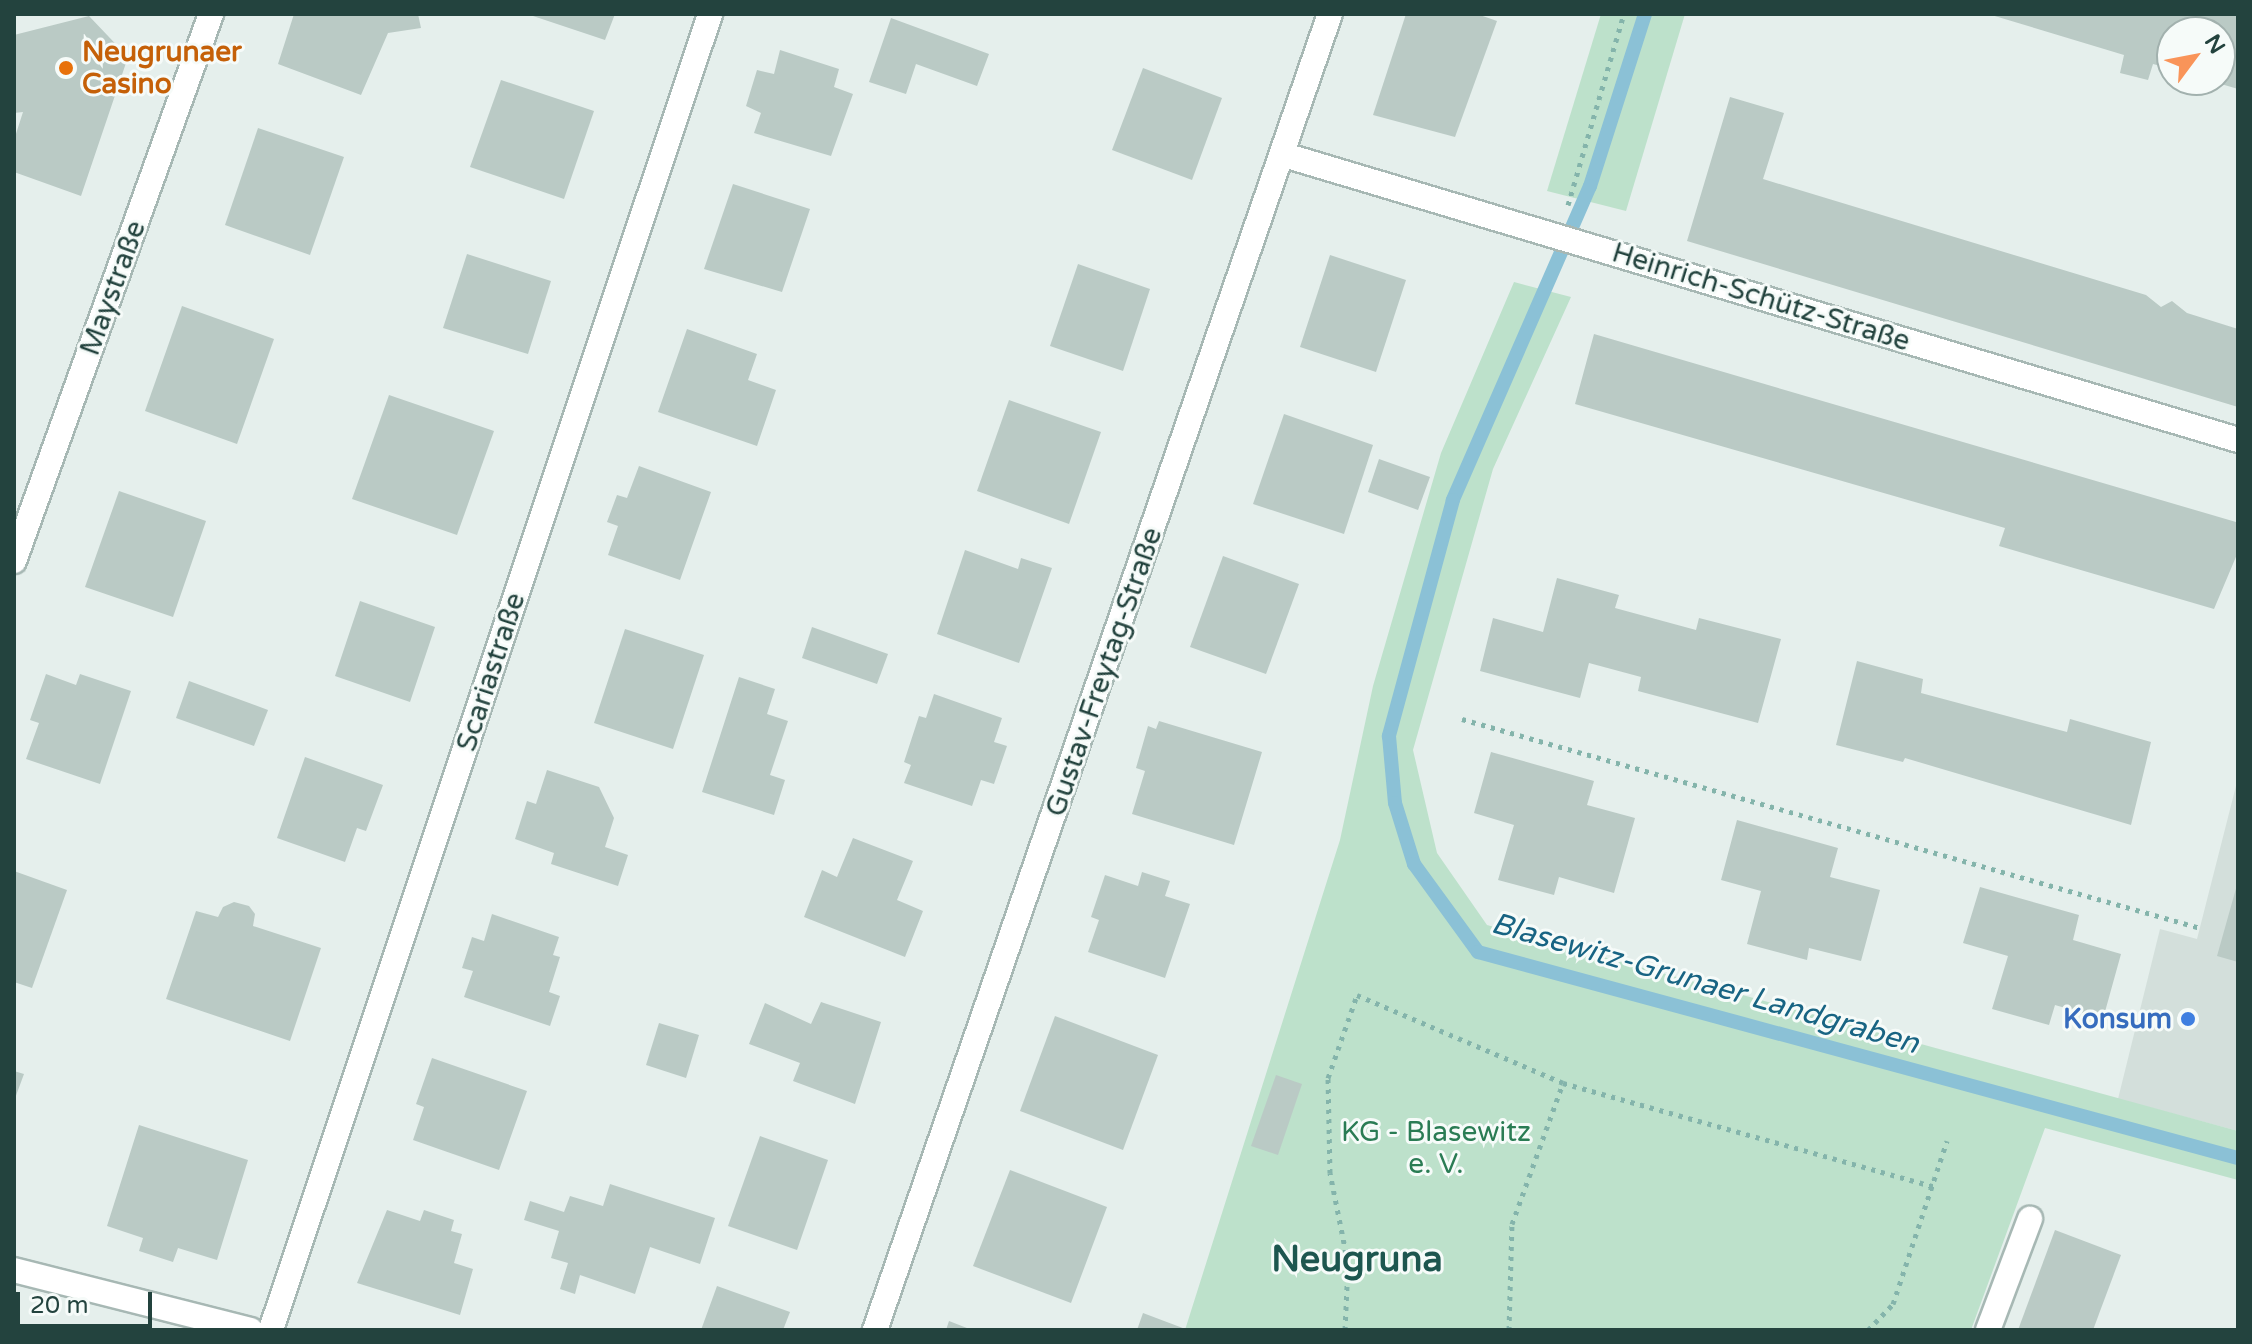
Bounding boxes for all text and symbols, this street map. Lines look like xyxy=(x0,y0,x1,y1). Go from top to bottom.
north arrow xyxy=(2156,16,2236,96)
text: N xyxy=(2199,30,2230,59)
place label: Neugrunaer Casino xyxy=(82,35,242,101)
marker: Neugrunaer Casino xyxy=(57,59,75,77)
street label: Maystraße xyxy=(73,216,153,360)
street label: Heinrich-Schütz-Straße xyxy=(1608,236,1914,358)
street label: Gustav-Freytag-Straße xyxy=(1039,523,1169,821)
street label: Scariastraße xyxy=(450,588,532,756)
water label: Blasewitz‐Grunaer Landgraben xyxy=(1487,906,1923,1062)
place label: Konsum xyxy=(2063,1002,2172,1036)
marker: Konsum xyxy=(2179,1010,2197,1028)
park label: KG - Blasewitz e. V. xyxy=(1341,1115,1531,1181)
district label: Neugruna xyxy=(1271,1238,1443,1282)
scale bar xyxy=(20,1276,156,1326)
text: 20 m xyxy=(30,1291,88,1320)

